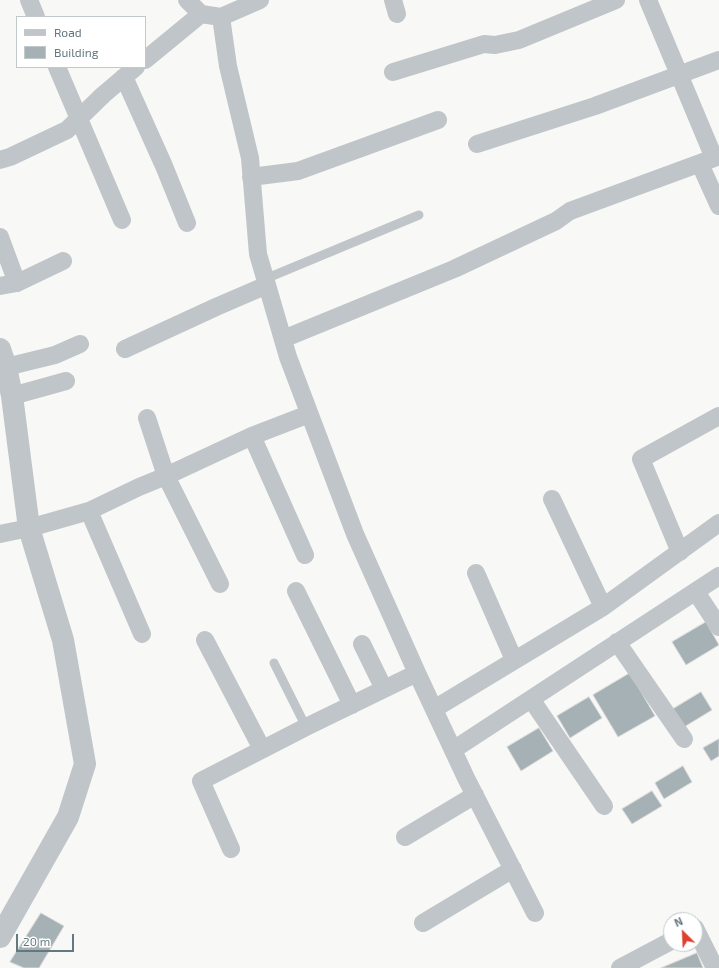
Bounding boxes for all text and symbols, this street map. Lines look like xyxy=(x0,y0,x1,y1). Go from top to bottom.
legend xyxy=(16,16,146,68)
text: Road xyxy=(54,25,82,39)
text: Building xyxy=(54,45,98,59)
north arrow xyxy=(663,912,703,952)
text: N xyxy=(672,914,685,929)
scale bar xyxy=(18,926,76,952)
text: 20 m xyxy=(23,934,50,948)

